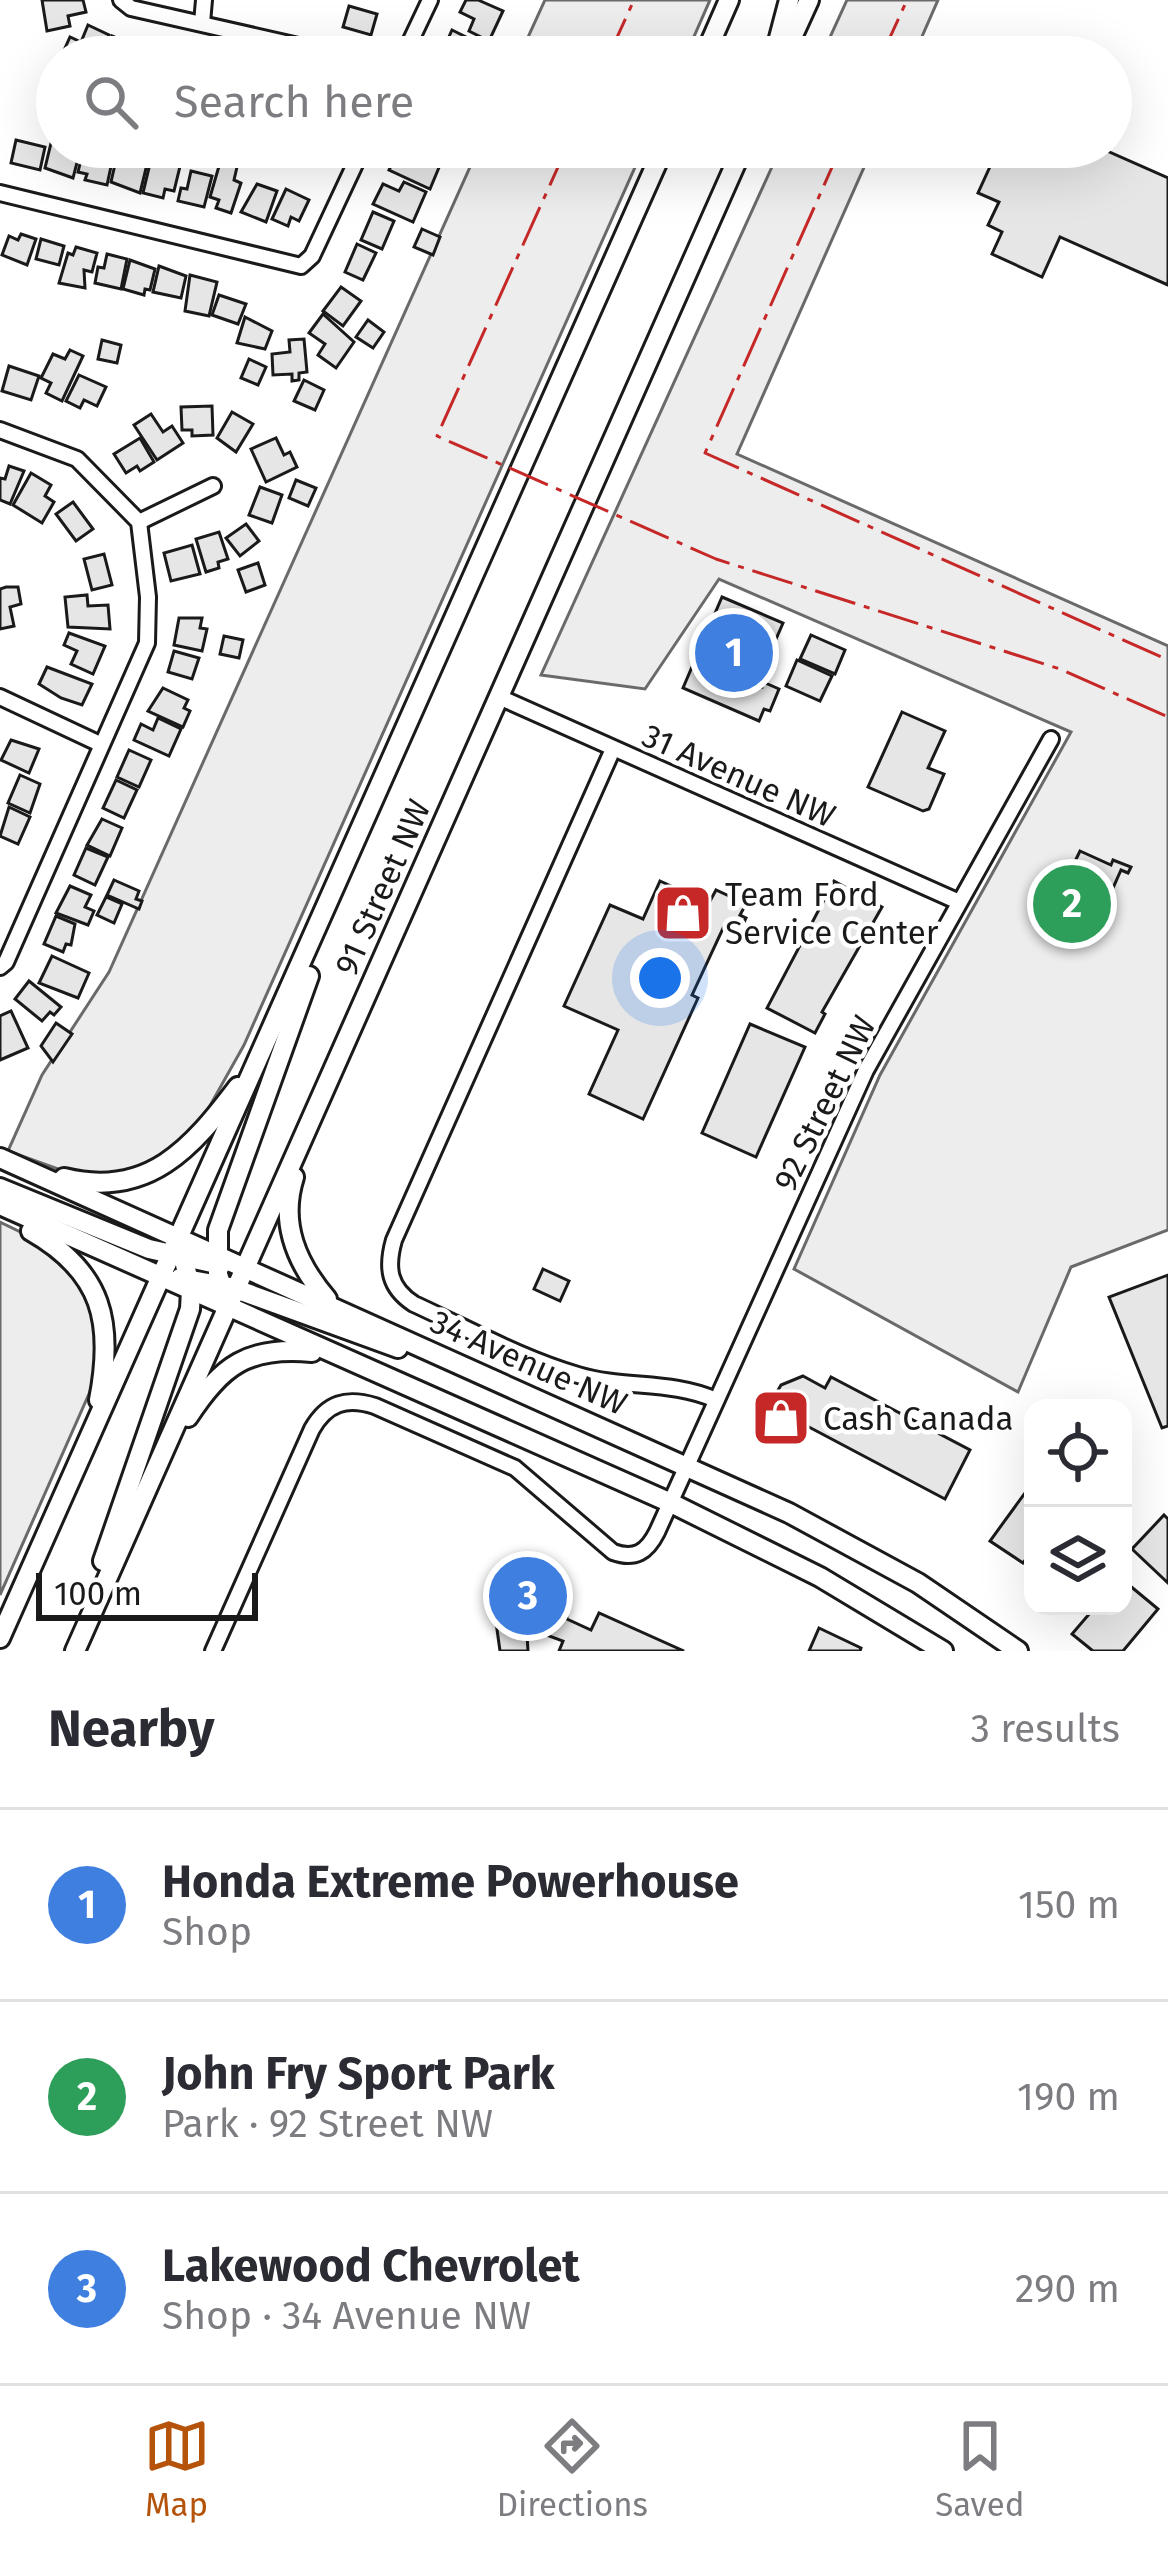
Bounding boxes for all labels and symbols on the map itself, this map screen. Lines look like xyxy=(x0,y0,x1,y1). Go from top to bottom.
pin: 1 xyxy=(695,608,773,698)
street label: 31 Avenue NW xyxy=(636,716,841,836)
street label: 91 Street NW xyxy=(326,793,439,981)
pin: 2 xyxy=(1033,859,1111,949)
place label: Team Ford Service Center xyxy=(725,875,939,953)
shop icon: Team Ford Service Center xyxy=(652,882,714,944)
your location xyxy=(630,948,690,1008)
street label: 92 Street NW xyxy=(765,1009,884,1197)
street label: 34 Avenue NW xyxy=(424,1302,633,1424)
shop icon: Cash Canada xyxy=(750,1387,812,1449)
place label: Cash Canada xyxy=(823,1399,1013,1439)
pin: 3 xyxy=(489,1551,567,1641)
scale bar xyxy=(36,1567,258,1620)

